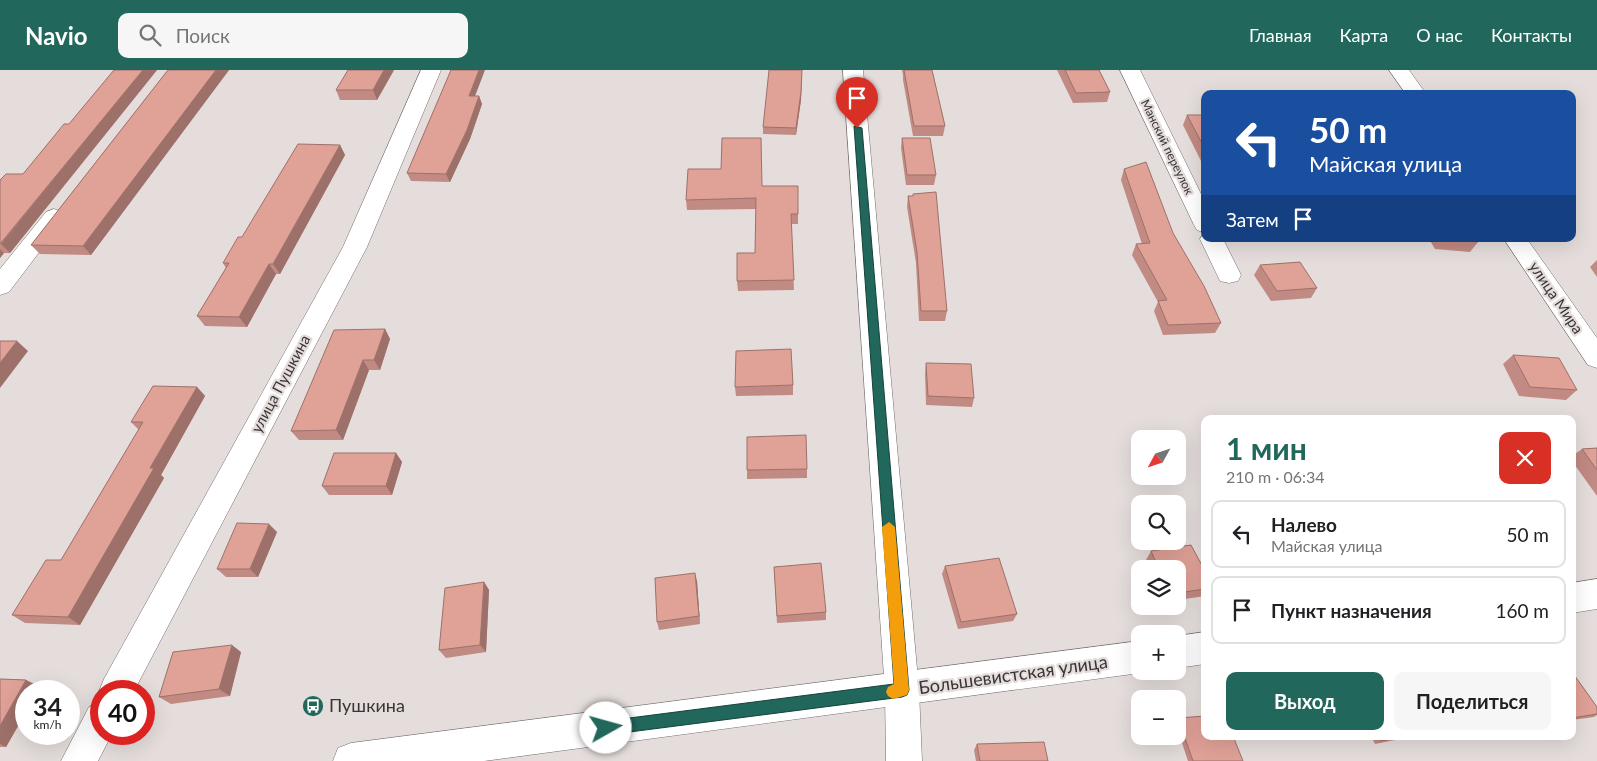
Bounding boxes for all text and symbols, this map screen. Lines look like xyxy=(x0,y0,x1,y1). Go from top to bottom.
search box xyxy=(118,13,468,58)
text: Navio xyxy=(25,21,88,50)
icon: search xyxy=(136,21,164,49)
text: Поиск xyxy=(176,24,230,47)
text: Главная xyxy=(1249,24,1312,46)
text: Карта xyxy=(1340,24,1388,46)
text: О нас xyxy=(1416,24,1463,46)
text: Контакты xyxy=(1491,24,1572,46)
pin xyxy=(836,77,878,128)
icon: arrive xyxy=(843,84,871,112)
street label: Манский переулок xyxy=(1138,97,1197,198)
text: 50 m xyxy=(1309,108,1387,150)
icon: left xyxy=(1226,110,1291,175)
text: Майская улица xyxy=(1309,150,1462,177)
icon: arrive xyxy=(1289,205,1317,233)
text: Затем xyxy=(1226,208,1279,231)
street label: улица Мира xyxy=(1526,258,1588,337)
street label: улица Пушкина xyxy=(247,332,313,435)
north arrow xyxy=(1131,430,1186,485)
map controls xyxy=(1131,430,1186,745)
text: 1 мин xyxy=(1226,430,1307,466)
button: close xyxy=(1499,432,1551,484)
text: 210 m · 06:34 xyxy=(1226,467,1325,486)
button: search xyxy=(1131,495,1186,550)
text: Налево xyxy=(1271,513,1337,536)
icon: left xyxy=(1228,520,1256,548)
text: 50 m xyxy=(1506,523,1549,546)
text: Майская улица xyxy=(1271,536,1382,555)
button: layers xyxy=(1131,560,1186,615)
icon: arrive xyxy=(1228,596,1256,624)
text: Пункт назначения xyxy=(1271,599,1432,622)
text: 160 m xyxy=(1495,599,1549,622)
button: + xyxy=(1131,625,1186,680)
street label: Большевистская улица xyxy=(917,650,1109,698)
button: Выход xyxy=(1226,672,1384,730)
button: Поделиться xyxy=(1394,672,1551,730)
speed limit sign: 40 xyxy=(90,680,155,745)
button: − xyxy=(1131,690,1186,745)
text: 34 xyxy=(33,691,62,721)
bus stop icon: Пушкина xyxy=(301,694,325,718)
place label: Пушкина xyxy=(329,694,405,716)
position arrow xyxy=(579,701,631,753)
text: km/h xyxy=(33,717,62,732)

